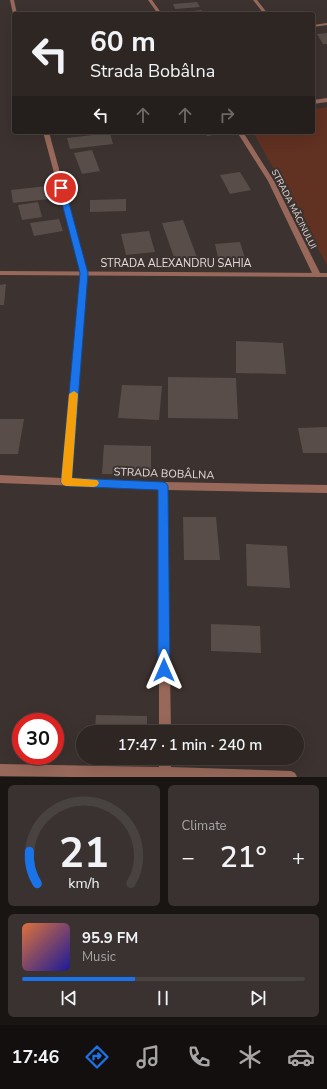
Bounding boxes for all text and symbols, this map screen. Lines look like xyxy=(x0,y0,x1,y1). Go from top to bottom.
text: 60 m xyxy=(90,23,156,61)
icon: left xyxy=(24,28,76,80)
text: Strada Bobâlna xyxy=(90,59,215,83)
icon: left xyxy=(90,104,112,126)
icon: ahead xyxy=(132,104,154,126)
icon: ahead xyxy=(174,104,196,126)
icon: right xyxy=(216,104,238,126)
street label: STRADA MĂCINULUI xyxy=(269,167,319,251)
pin xyxy=(44,171,78,205)
icon: arrive xyxy=(50,177,72,199)
street label: STRADA ALEXANDRU SAHIA xyxy=(100,256,252,271)
street label: STRADA BOBÂLNA xyxy=(113,463,215,483)
position arrow xyxy=(143,649,185,691)
speed limit sign: 30 xyxy=(12,713,64,765)
text: 17:47 · 1 min · 240 m xyxy=(118,735,262,755)
text: Climate xyxy=(182,817,227,835)
text: 21 xyxy=(59,824,109,881)
text: 21° xyxy=(220,837,267,878)
text: − xyxy=(182,843,195,873)
text: + xyxy=(292,843,305,873)
text: km/h xyxy=(68,873,99,892)
text: 95.9 FM xyxy=(82,928,138,948)
text: Music xyxy=(82,948,116,966)
icon: previous xyxy=(58,987,80,1009)
icon: pause xyxy=(152,987,174,1009)
icon: next xyxy=(247,987,269,1009)
icon: directions xyxy=(83,1043,111,1071)
icon: music xyxy=(134,1043,162,1071)
icon: phone xyxy=(185,1043,213,1071)
icon: climate xyxy=(236,1043,264,1071)
icon: car xyxy=(287,1043,315,1071)
text: 17:46 xyxy=(12,1045,59,1069)

